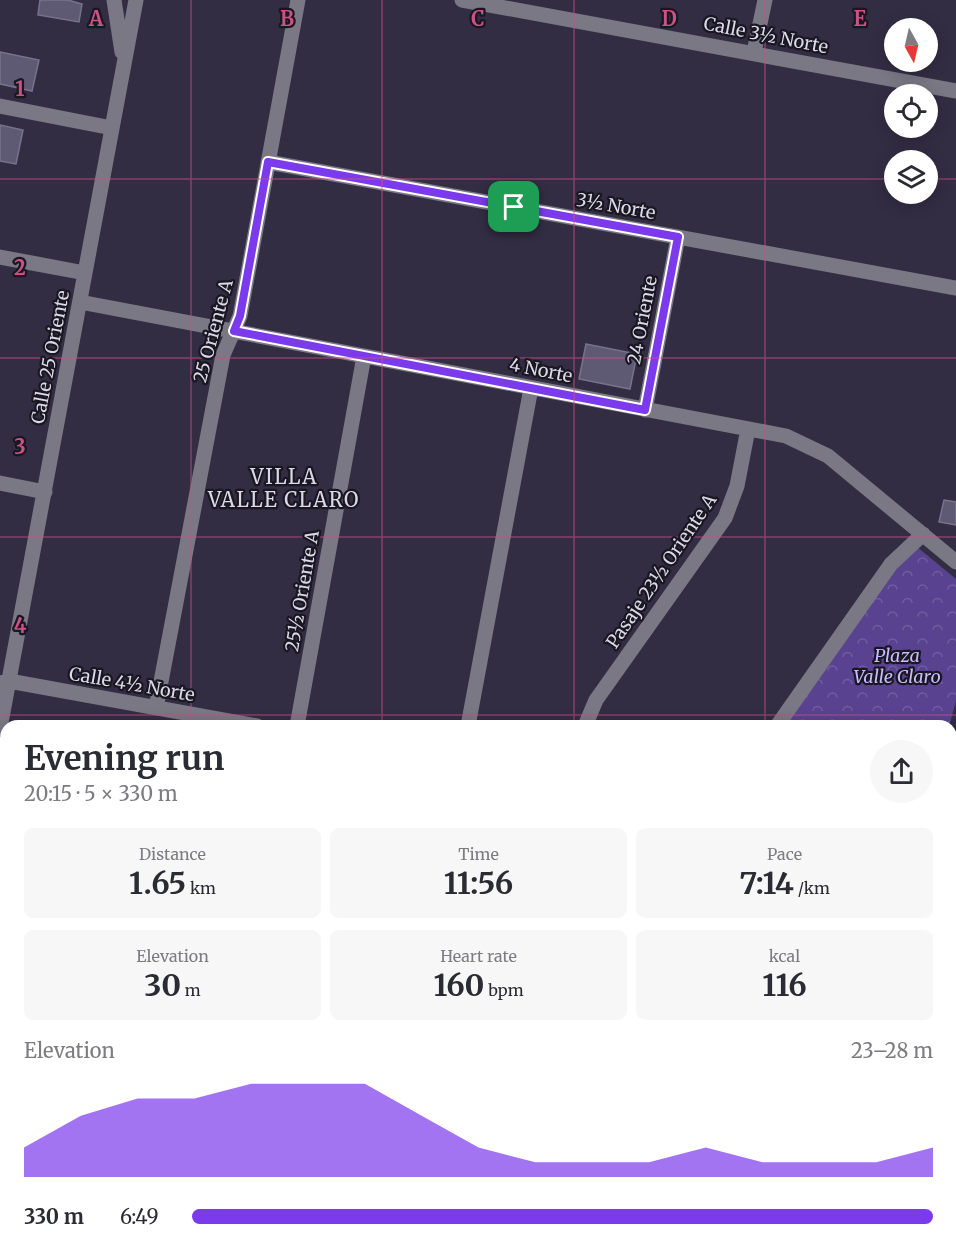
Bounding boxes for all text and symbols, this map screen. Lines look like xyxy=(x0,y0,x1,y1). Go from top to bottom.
text: A xyxy=(88,6,104,31)
text: B xyxy=(280,6,294,31)
text: C xyxy=(471,6,485,31)
text: D xyxy=(661,6,677,31)
text: E xyxy=(853,6,867,31)
street label: Calle 3½ Norte xyxy=(702,12,830,58)
north arrow xyxy=(884,18,938,72)
map controls xyxy=(884,18,938,204)
text: 1 xyxy=(15,76,25,101)
button: locate xyxy=(884,84,938,138)
button: layers xyxy=(884,150,938,204)
pin xyxy=(488,181,539,232)
street label: 3½ Norte xyxy=(575,188,657,224)
icon: arrive xyxy=(497,190,530,223)
text: 2 xyxy=(14,255,26,280)
street label: 24 Oriente xyxy=(622,274,662,366)
street label: 25 Oriente A xyxy=(188,277,238,385)
street label: Calle 25 Oriente xyxy=(26,288,74,426)
street label: 4 Norte xyxy=(508,353,574,387)
text: 3 xyxy=(14,434,26,459)
district label: VILLA VALLE CLARO xyxy=(207,464,360,512)
street label: Pasaje 23½ Oriente A xyxy=(601,489,721,653)
street label: 25½ Oriente A xyxy=(280,528,324,653)
text: 4 xyxy=(14,613,27,638)
park label: Plaza Valle Claro xyxy=(853,644,941,688)
street label: Calle 4½ Norte xyxy=(67,662,197,706)
text: Evening run xyxy=(24,738,224,779)
button: share xyxy=(870,740,933,803)
text: 20:15 · 5 × 330 m xyxy=(24,781,178,806)
text: Distance xyxy=(139,844,206,864)
text: Time xyxy=(458,844,499,864)
text: Pace xyxy=(767,844,802,864)
text: 1.65 xyxy=(129,864,186,902)
text: 11:56 xyxy=(444,864,513,902)
text: 7:14 xyxy=(739,864,794,902)
text: km xyxy=(186,878,216,898)
text: /km xyxy=(794,878,830,898)
text: Elevation xyxy=(136,946,209,966)
text: Heart rate xyxy=(440,946,517,966)
text: kcal xyxy=(769,946,800,966)
text: 30 xyxy=(144,966,181,1004)
text: 160 xyxy=(433,966,484,1004)
text: 116 xyxy=(762,966,807,1004)
text: m xyxy=(181,980,201,1000)
text: bpm xyxy=(484,980,524,1000)
text: Elevation xyxy=(24,1038,115,1063)
text: 23–28 m xyxy=(851,1038,933,1063)
text: 330 m xyxy=(24,1204,84,1229)
text: 6:49 xyxy=(120,1204,159,1229)

